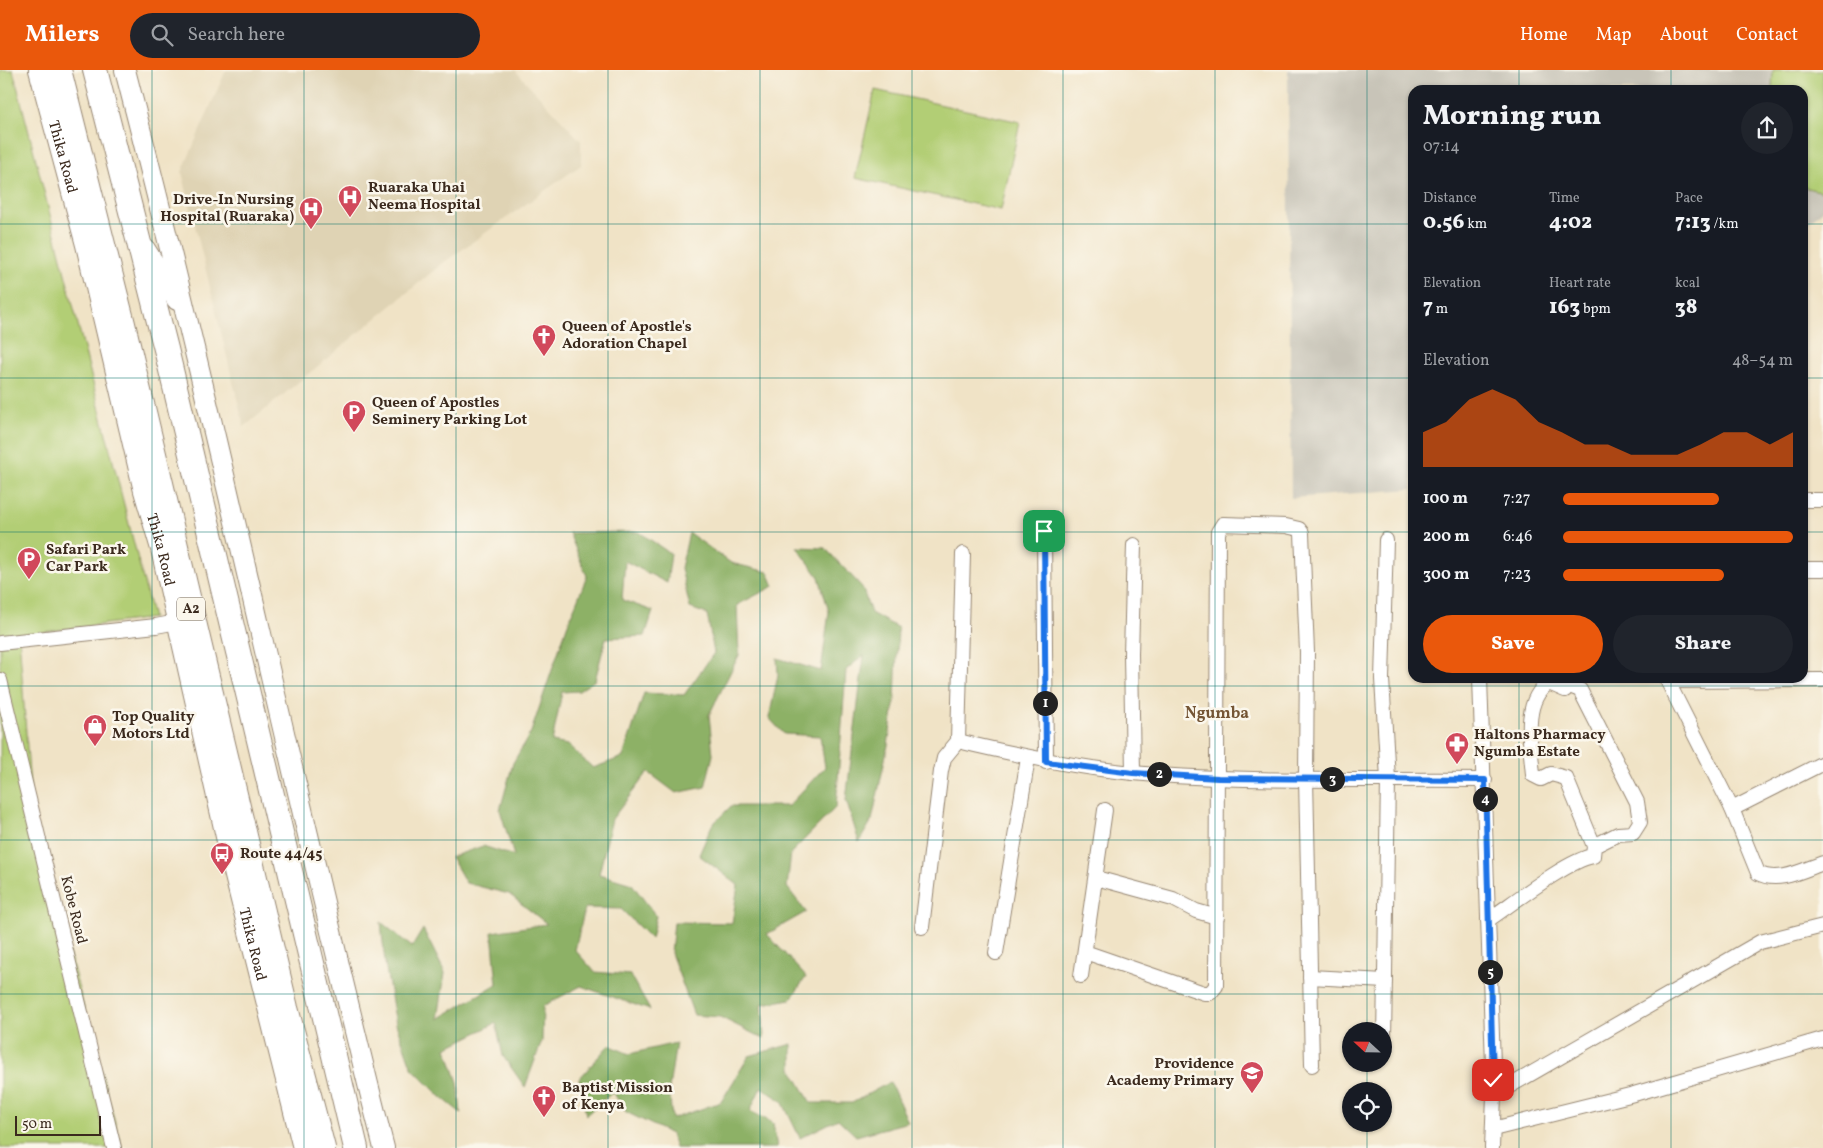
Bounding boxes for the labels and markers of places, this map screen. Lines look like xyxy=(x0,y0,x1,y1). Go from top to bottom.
place label: Ruaraka Uhai Neema Hospital xyxy=(368,178,481,216)
hospital icon: Ruaraka Uhai Neema Hospital xyxy=(337,184,363,218)
place label: Drive-In Nursing Hospital (Ruaraka) xyxy=(160,190,294,228)
hospital icon: Drive-In Nursing Hospital (Ruaraka) xyxy=(298,196,324,230)
place label: Queen of Apostle's Adoration Chapel xyxy=(562,317,692,355)
church icon: Queen of Apostle's Adoration Chapel xyxy=(531,323,557,357)
place label: Queen of Apostles Seminery Parking Lot xyxy=(372,393,527,431)
parking icon: Queen of Apostles Seminery Parking Lot xyxy=(341,399,367,433)
pin xyxy=(1023,510,1065,552)
place label: Safari Park Car Park xyxy=(46,540,126,578)
parking icon: Safari Park Car Park xyxy=(16,546,42,580)
pin: 1 xyxy=(1032,690,1058,716)
place label: Top Quality Motors Ltd xyxy=(112,707,195,745)
shop icon: Top Quality Motors Ltd xyxy=(82,713,108,747)
place label: Haltons Pharmacy Ngumba Estate xyxy=(1474,725,1606,763)
pharmacy icon: Haltons Pharmacy Ngumba Estate xyxy=(1444,731,1470,765)
pin: 2 xyxy=(1146,762,1172,786)
pin: 3 xyxy=(1320,766,1344,792)
pin: 4 xyxy=(1472,786,1498,812)
bus stop icon: Route 44/45 xyxy=(209,841,235,875)
place label: Route 44/45 xyxy=(240,844,322,865)
pin: 5 xyxy=(1478,960,1502,984)
place label: Providence Academy Primary xyxy=(1106,1054,1235,1092)
pin xyxy=(1472,1059,1514,1101)
school or university icon: Providence Academy Primary xyxy=(1239,1060,1265,1094)
place label: Baptist Mission of Kenya xyxy=(562,1078,673,1116)
church icon: Baptist Mission of Kenya xyxy=(531,1084,557,1118)

